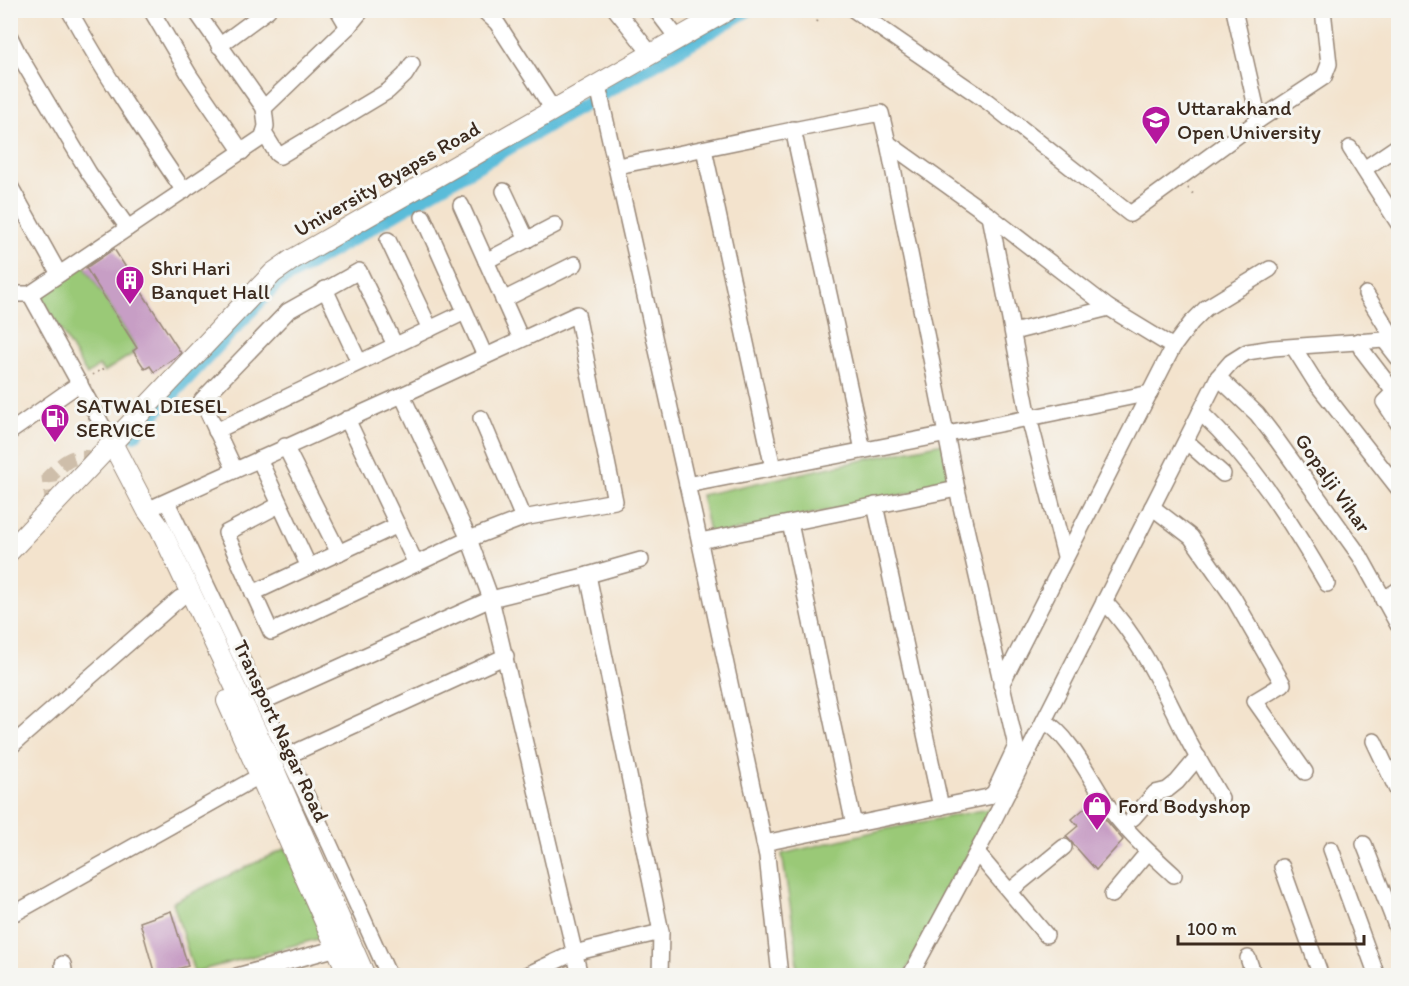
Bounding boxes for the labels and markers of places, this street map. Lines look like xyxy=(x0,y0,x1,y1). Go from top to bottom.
place label: Uttarakhand Open University xyxy=(1177,95,1321,144)
school or university icon: Uttarakhand Open University xyxy=(1140,104,1172,146)
place label: Shri Hari Banquet Hall xyxy=(151,255,270,304)
building icon: Shri Hari Banquet Hall xyxy=(114,264,146,306)
place label: SATWAL DIESEL SERVICE xyxy=(76,393,227,442)
fuel station icon: SATWAL DIESEL SERVICE xyxy=(39,402,71,444)
shop icon: Ford Bodyshop xyxy=(1081,790,1113,832)
place label: Ford Bodyshop xyxy=(1118,793,1251,818)

